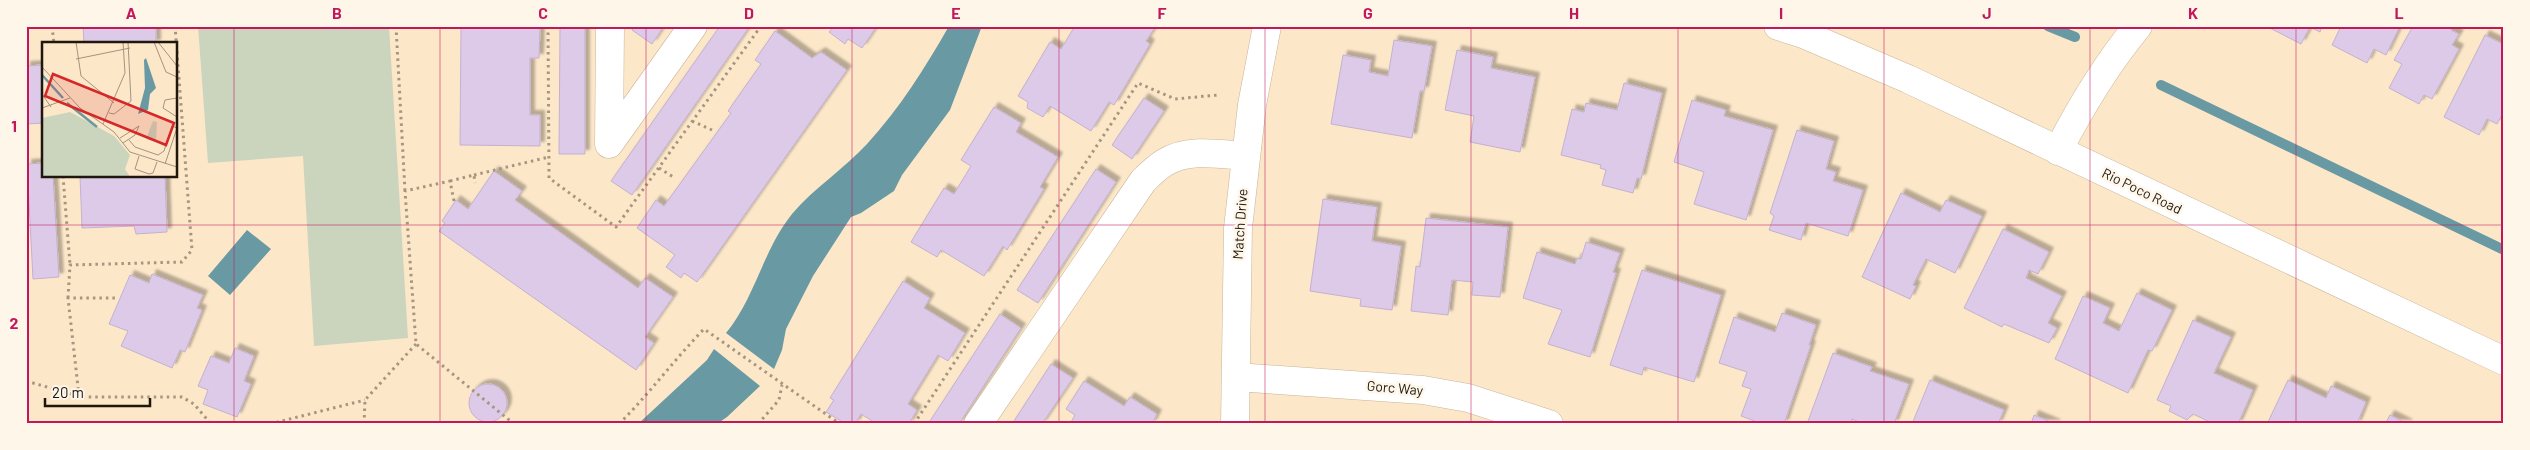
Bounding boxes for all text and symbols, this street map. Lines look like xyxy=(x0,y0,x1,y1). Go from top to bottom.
text: A xyxy=(126,3,137,22)
text: B xyxy=(332,3,342,22)
text: C xyxy=(538,3,548,22)
text: D xyxy=(744,3,754,22)
text: E xyxy=(951,3,961,22)
text: F xyxy=(1158,3,1167,22)
text: G xyxy=(1363,3,1373,22)
text: H xyxy=(1569,3,1579,22)
text: I xyxy=(1779,3,1783,22)
text: J xyxy=(1982,3,1992,22)
text: K xyxy=(2188,3,2198,22)
text: L xyxy=(2394,3,2404,22)
inset map xyxy=(42,42,178,178)
text: 1 xyxy=(11,116,17,135)
street label: Rio Poco Road xyxy=(2099,164,2185,217)
street label: Match Drive xyxy=(1229,188,1250,260)
text: 2 xyxy=(10,313,19,332)
scale bar xyxy=(45,375,150,407)
street label: Gorc Way xyxy=(1366,377,1424,398)
text: 20 m xyxy=(52,383,84,401)

